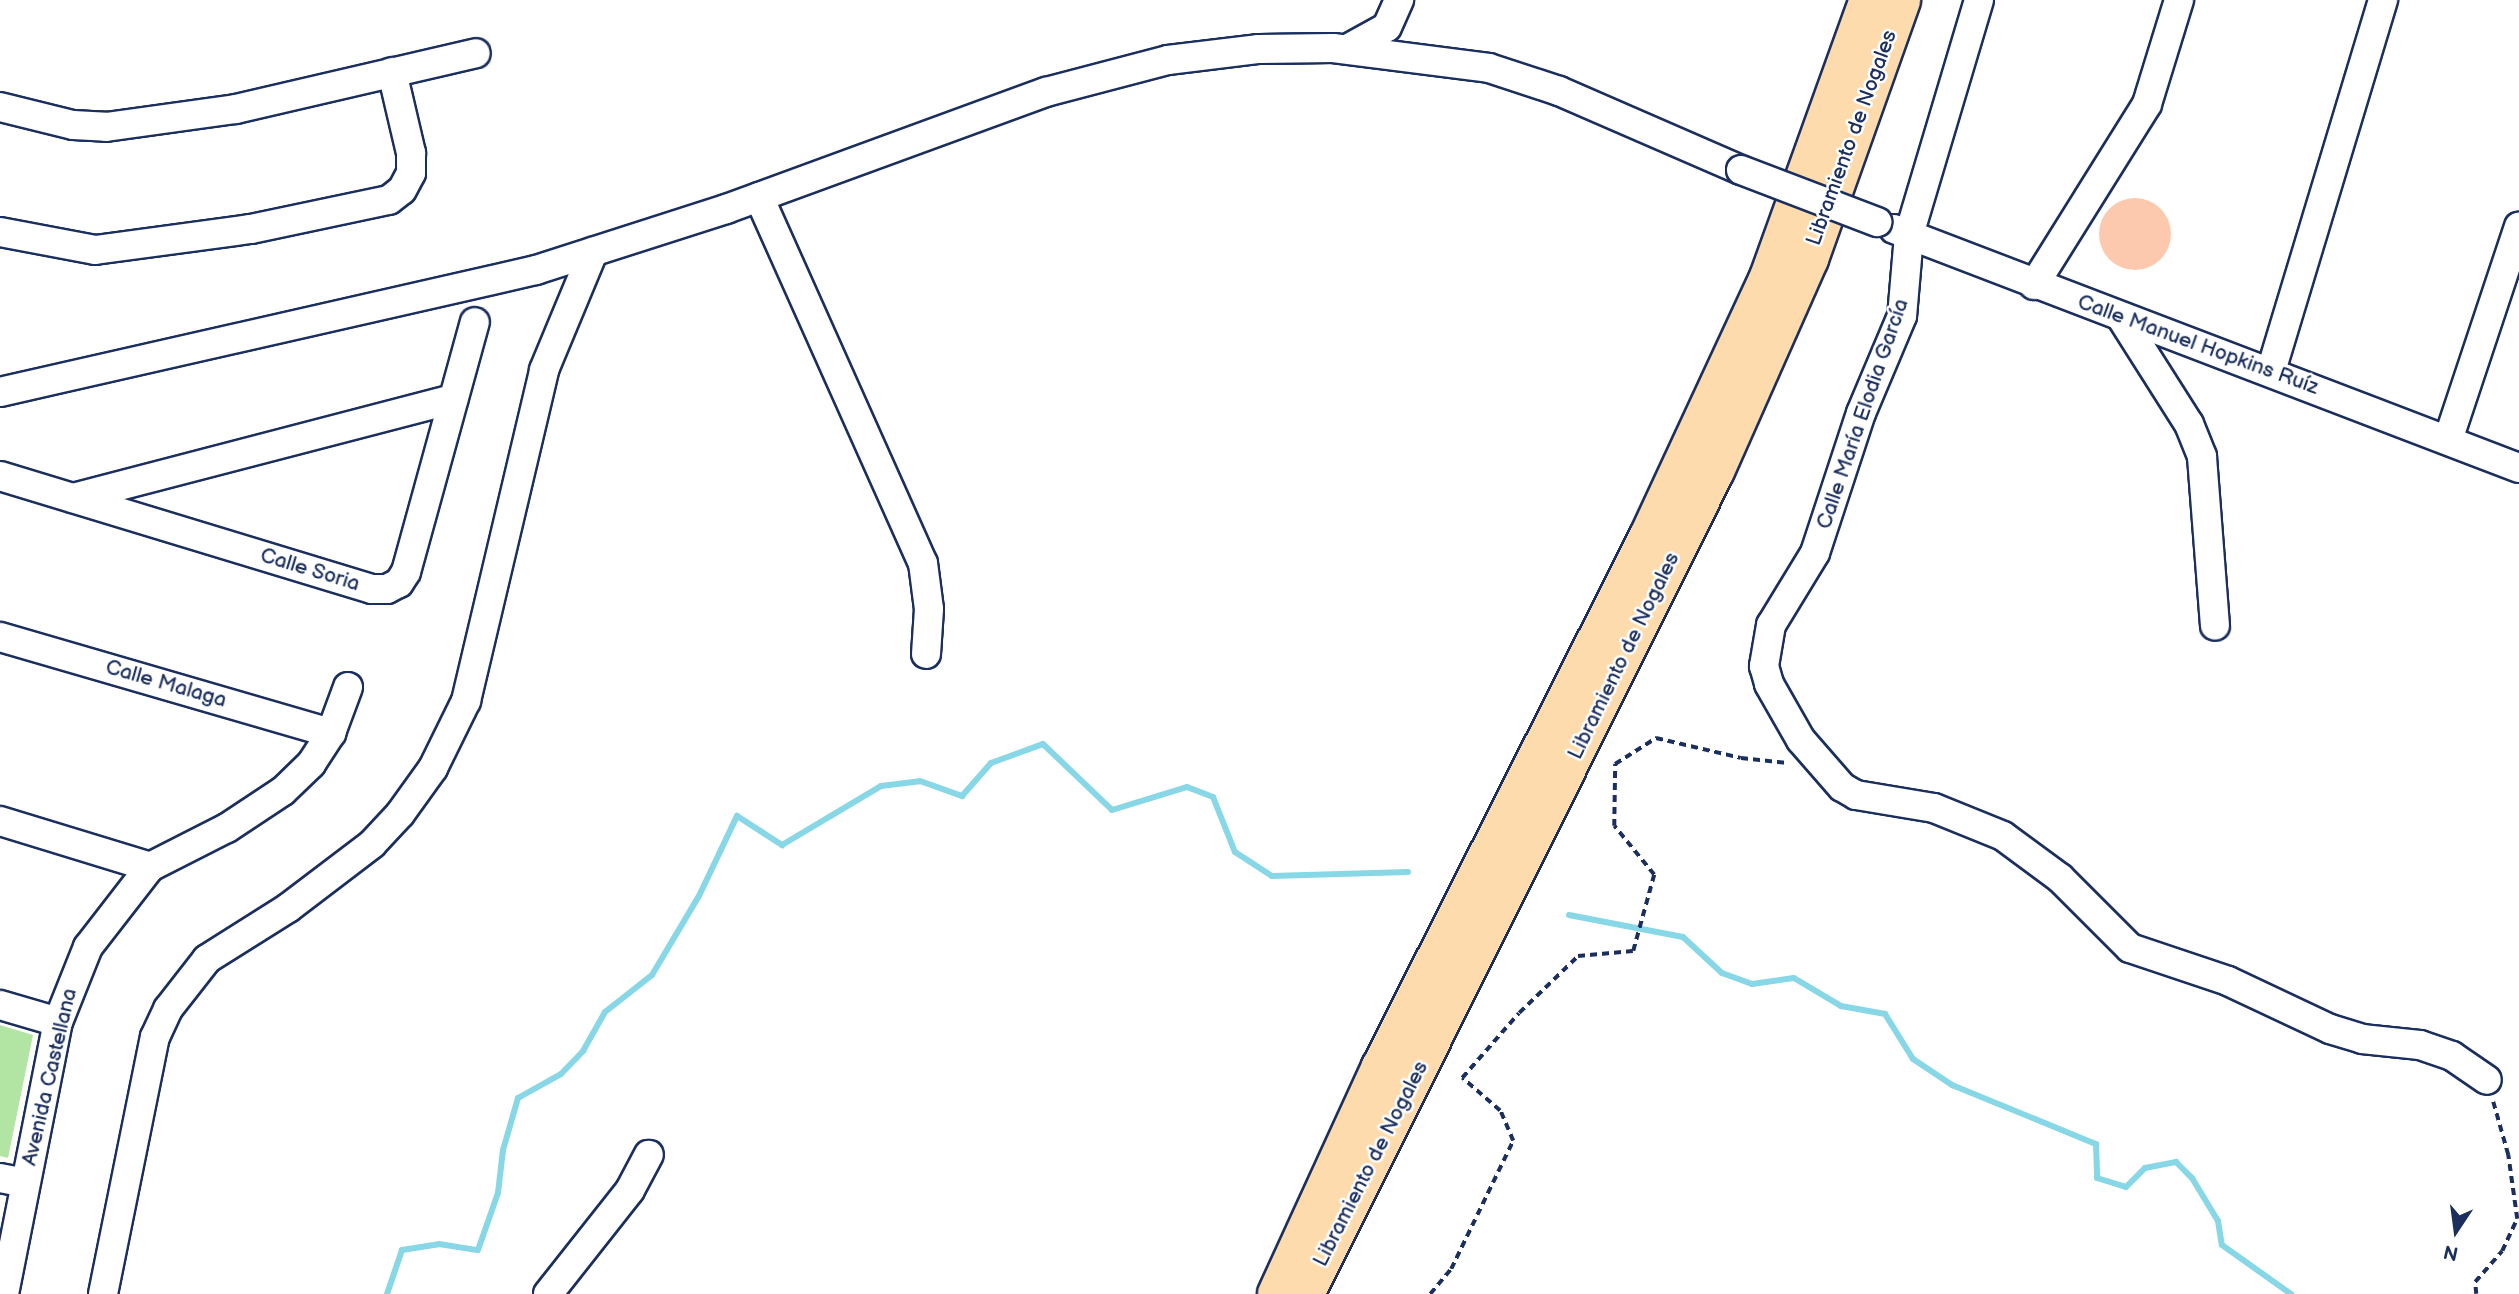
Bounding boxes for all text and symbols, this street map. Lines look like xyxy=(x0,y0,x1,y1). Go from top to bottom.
street label: Libramiento de Nogales xyxy=(1801,27,1903,249)
street label: Calle Manuel Hopkins Ruíz xyxy=(2074,290,2322,400)
street label: Calle María Elodia García xyxy=(1812,296,1914,532)
street label: Calle Soria xyxy=(257,543,363,597)
street label: Libramiento de Nogales xyxy=(1563,548,1685,764)
street label: Calle Malaga xyxy=(103,655,229,713)
street label: Avenida Castellana xyxy=(17,986,83,1168)
street label: Libramiento de Nogales xyxy=(1308,1057,1434,1271)
north arrow xyxy=(2421,1196,2491,1266)
text: N xyxy=(2442,1239,2461,1265)

